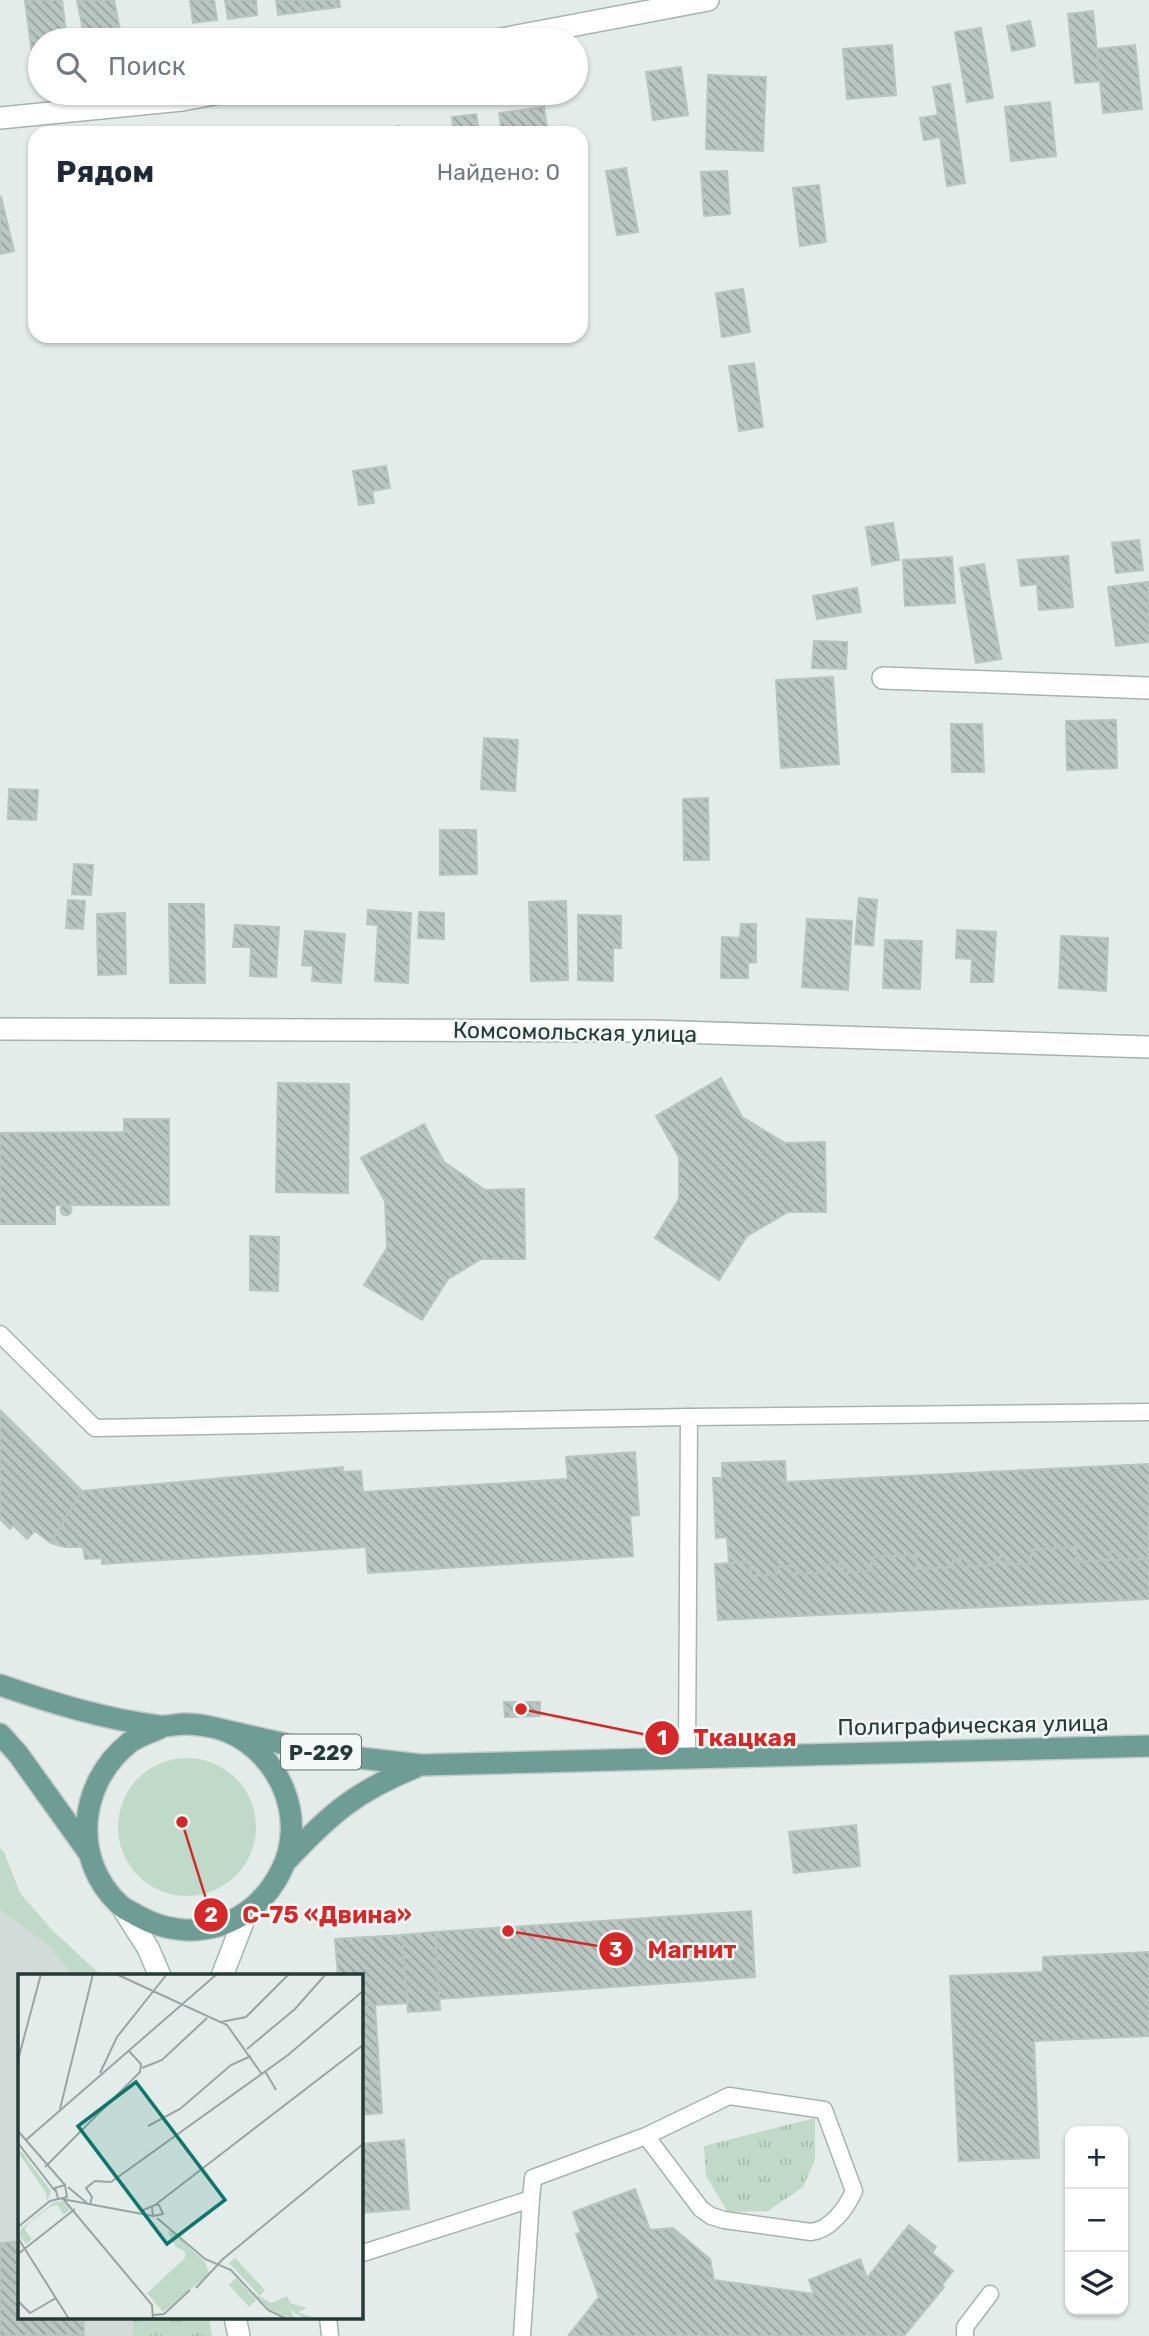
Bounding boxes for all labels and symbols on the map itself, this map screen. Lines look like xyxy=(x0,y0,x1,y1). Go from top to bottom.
street label: Комсомольская улица xyxy=(453,1016,697,1048)
street label: Полиграфическая улица xyxy=(837,1709,1109,1741)
callout: Ткацкая xyxy=(644,1715,810,1760)
text: Ткацкая xyxy=(694,1724,796,1752)
text: 1 xyxy=(657,1725,667,1750)
road number: Р-229 xyxy=(281,1734,361,1770)
callout: С-75 «Двина» xyxy=(193,1893,426,1938)
text: С-75 «Двина» xyxy=(242,1901,412,1929)
text: 2 xyxy=(204,1902,218,1927)
callout: Магнит xyxy=(598,1927,750,1972)
text: Магнит xyxy=(648,1936,736,1964)
text: 3 xyxy=(609,1937,623,1962)
inset map xyxy=(18,1974,362,2318)

